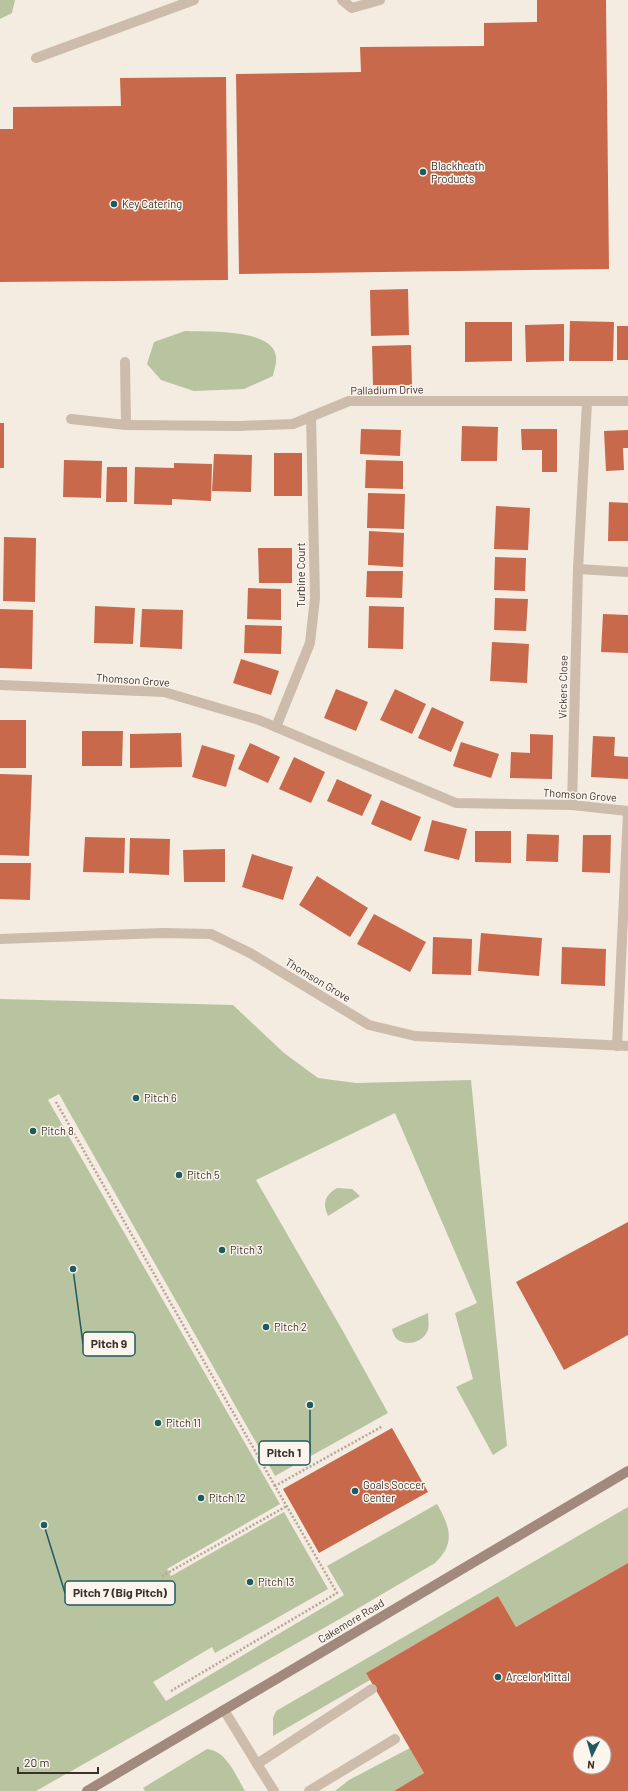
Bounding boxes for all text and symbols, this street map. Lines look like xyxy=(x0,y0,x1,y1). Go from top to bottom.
place label: Blackheath Products xyxy=(431,159,485,185)
marker: Blackheath Products xyxy=(418,167,428,177)
place label: Key Catering xyxy=(122,197,182,210)
marker: Key Catering xyxy=(109,199,119,209)
street label: Palladium Drive xyxy=(350,382,424,397)
street label: Turbine Court xyxy=(294,542,307,608)
street label: Vickers Close xyxy=(555,655,570,719)
street label: Thomson Grove xyxy=(96,670,171,689)
street label: Thomson Grove xyxy=(543,785,618,804)
street label: Thomson Grove xyxy=(283,955,353,1004)
place label: Pitch 6 xyxy=(144,1091,177,1104)
marker: Pitch 6 xyxy=(131,1093,141,1103)
place label: Pitch 8 xyxy=(41,1124,74,1137)
marker: Pitch 8 xyxy=(28,1126,38,1136)
place label: Pitch 5 xyxy=(187,1168,220,1181)
marker: Pitch 5 xyxy=(174,1170,184,1180)
place label: Pitch 3 xyxy=(230,1243,263,1256)
marker: Pitch 3 xyxy=(217,1245,227,1255)
place label: Pitch 2 xyxy=(274,1320,307,1333)
marker: Pitch 2 xyxy=(261,1322,271,1332)
callout: Pitch 9 xyxy=(83,1332,135,1356)
text: Pitch 9 xyxy=(91,1336,127,1350)
place label: Pitch 11 xyxy=(166,1416,201,1429)
marker: Pitch 11 xyxy=(153,1418,163,1428)
callout: Pitch 1 xyxy=(259,1441,310,1465)
text: Pitch 1 xyxy=(267,1445,301,1459)
place label: Goals Soccer Center xyxy=(363,1478,425,1504)
marker: Goals Soccer Center xyxy=(350,1486,360,1496)
place label: Pitch 12 xyxy=(209,1491,246,1504)
marker: Pitch 12 xyxy=(196,1493,206,1503)
place label: Pitch 13 xyxy=(258,1575,295,1588)
marker: Pitch 13 xyxy=(245,1577,255,1587)
callout: Pitch 7 (Big Pitch) xyxy=(65,1581,175,1605)
text: Pitch 7 (Big Pitch) xyxy=(73,1585,168,1599)
street label: Cakemore Road xyxy=(315,1596,386,1645)
place label: Arcelor Mittal xyxy=(506,1670,570,1683)
marker: Arcelor Mittal xyxy=(493,1672,503,1682)
north arrow xyxy=(572,1735,612,1775)
scale bar xyxy=(18,1749,98,1775)
text: 20 m xyxy=(24,1755,50,1769)
text: N xyxy=(587,1759,595,1772)

